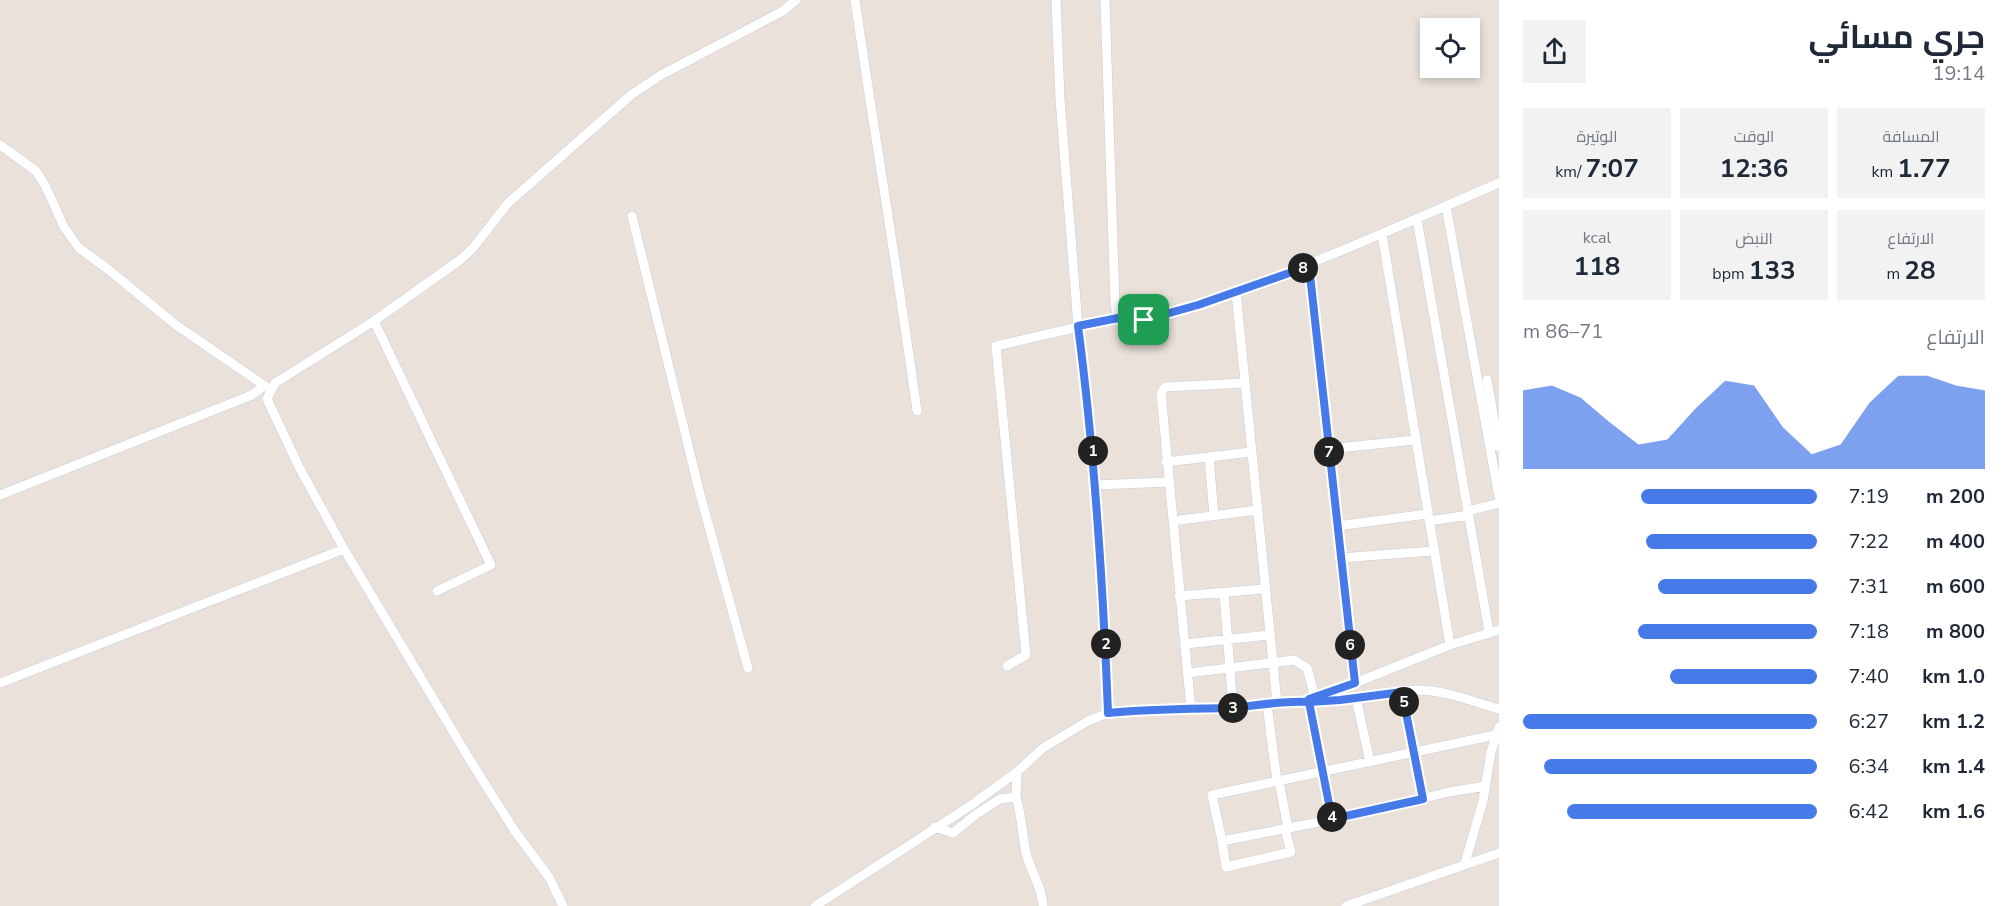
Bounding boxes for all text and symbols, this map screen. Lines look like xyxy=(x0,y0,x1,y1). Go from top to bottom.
text: جري مسائي xyxy=(1809,15,1985,60)
map controls xyxy=(1420,18,1480,78)
button: locate xyxy=(1420,18,1480,78)
button: share xyxy=(1523,20,1586,83)
text: 19:14 xyxy=(1932,60,1985,87)
text: الوتيرة xyxy=(1576,126,1618,148)
text: الوقت xyxy=(1734,126,1774,148)
text: المسافة xyxy=(1883,126,1939,148)
text: 7:07 xyxy=(1586,151,1639,186)
text: 12:36 xyxy=(1720,151,1788,186)
text: 1.77 xyxy=(1897,151,1951,186)
text: /km xyxy=(1555,161,1586,183)
text: km xyxy=(1871,161,1897,183)
text: kcal xyxy=(1583,227,1611,249)
text: النبض xyxy=(1735,228,1773,250)
text: الارتفاع xyxy=(1888,228,1934,250)
text: 118 xyxy=(1574,249,1620,284)
pin: 8 xyxy=(1288,253,1318,283)
text: 133 xyxy=(1749,253,1796,288)
text: 28 xyxy=(1904,253,1936,288)
text: 8 xyxy=(1298,257,1308,279)
text: bpm xyxy=(1712,263,1749,285)
text: m xyxy=(1886,263,1904,285)
pin xyxy=(1118,294,1169,345)
icon: arrive xyxy=(1127,303,1160,336)
text: 71–86 m xyxy=(1523,318,1603,345)
text: الارتفاع xyxy=(1926,324,1985,351)
pin: 1 xyxy=(1078,436,1108,466)
pin: 7 xyxy=(1314,437,1344,467)
text: 1 xyxy=(1088,440,1098,462)
text: 7 xyxy=(1324,441,1334,463)
text: 7:19 xyxy=(1848,483,1889,510)
text: 200 m xyxy=(1926,483,1985,510)
text: 7:22 xyxy=(1848,528,1889,555)
text: 400 m xyxy=(1926,528,1985,555)
text: 7:31 xyxy=(1848,573,1889,600)
text: 600 m xyxy=(1926,573,1985,600)
text: 7:18 xyxy=(1848,618,1889,645)
text: 800 m xyxy=(1926,618,1985,645)
pin: 2 xyxy=(1091,629,1121,659)
pin: 6 xyxy=(1335,630,1365,660)
text: 2 xyxy=(1101,633,1111,655)
text: 6 xyxy=(1345,634,1355,656)
text: 7:40 xyxy=(1848,663,1889,690)
text: 1.0 km xyxy=(1922,663,1985,690)
pin: 5 xyxy=(1389,687,1419,717)
text: 5 xyxy=(1399,691,1409,713)
pin: 3 xyxy=(1218,693,1248,723)
text: 3 xyxy=(1228,697,1238,719)
text: 6:27 xyxy=(1848,708,1889,735)
text: 1.2 km xyxy=(1922,708,1985,735)
text: 6:34 xyxy=(1848,753,1889,780)
text: 1.4 km xyxy=(1922,753,1985,780)
text: 6:42 xyxy=(1848,798,1889,825)
text: 1.6 km xyxy=(1922,798,1985,825)
pin: 4 xyxy=(1317,802,1347,832)
text: 4 xyxy=(1327,806,1337,828)

